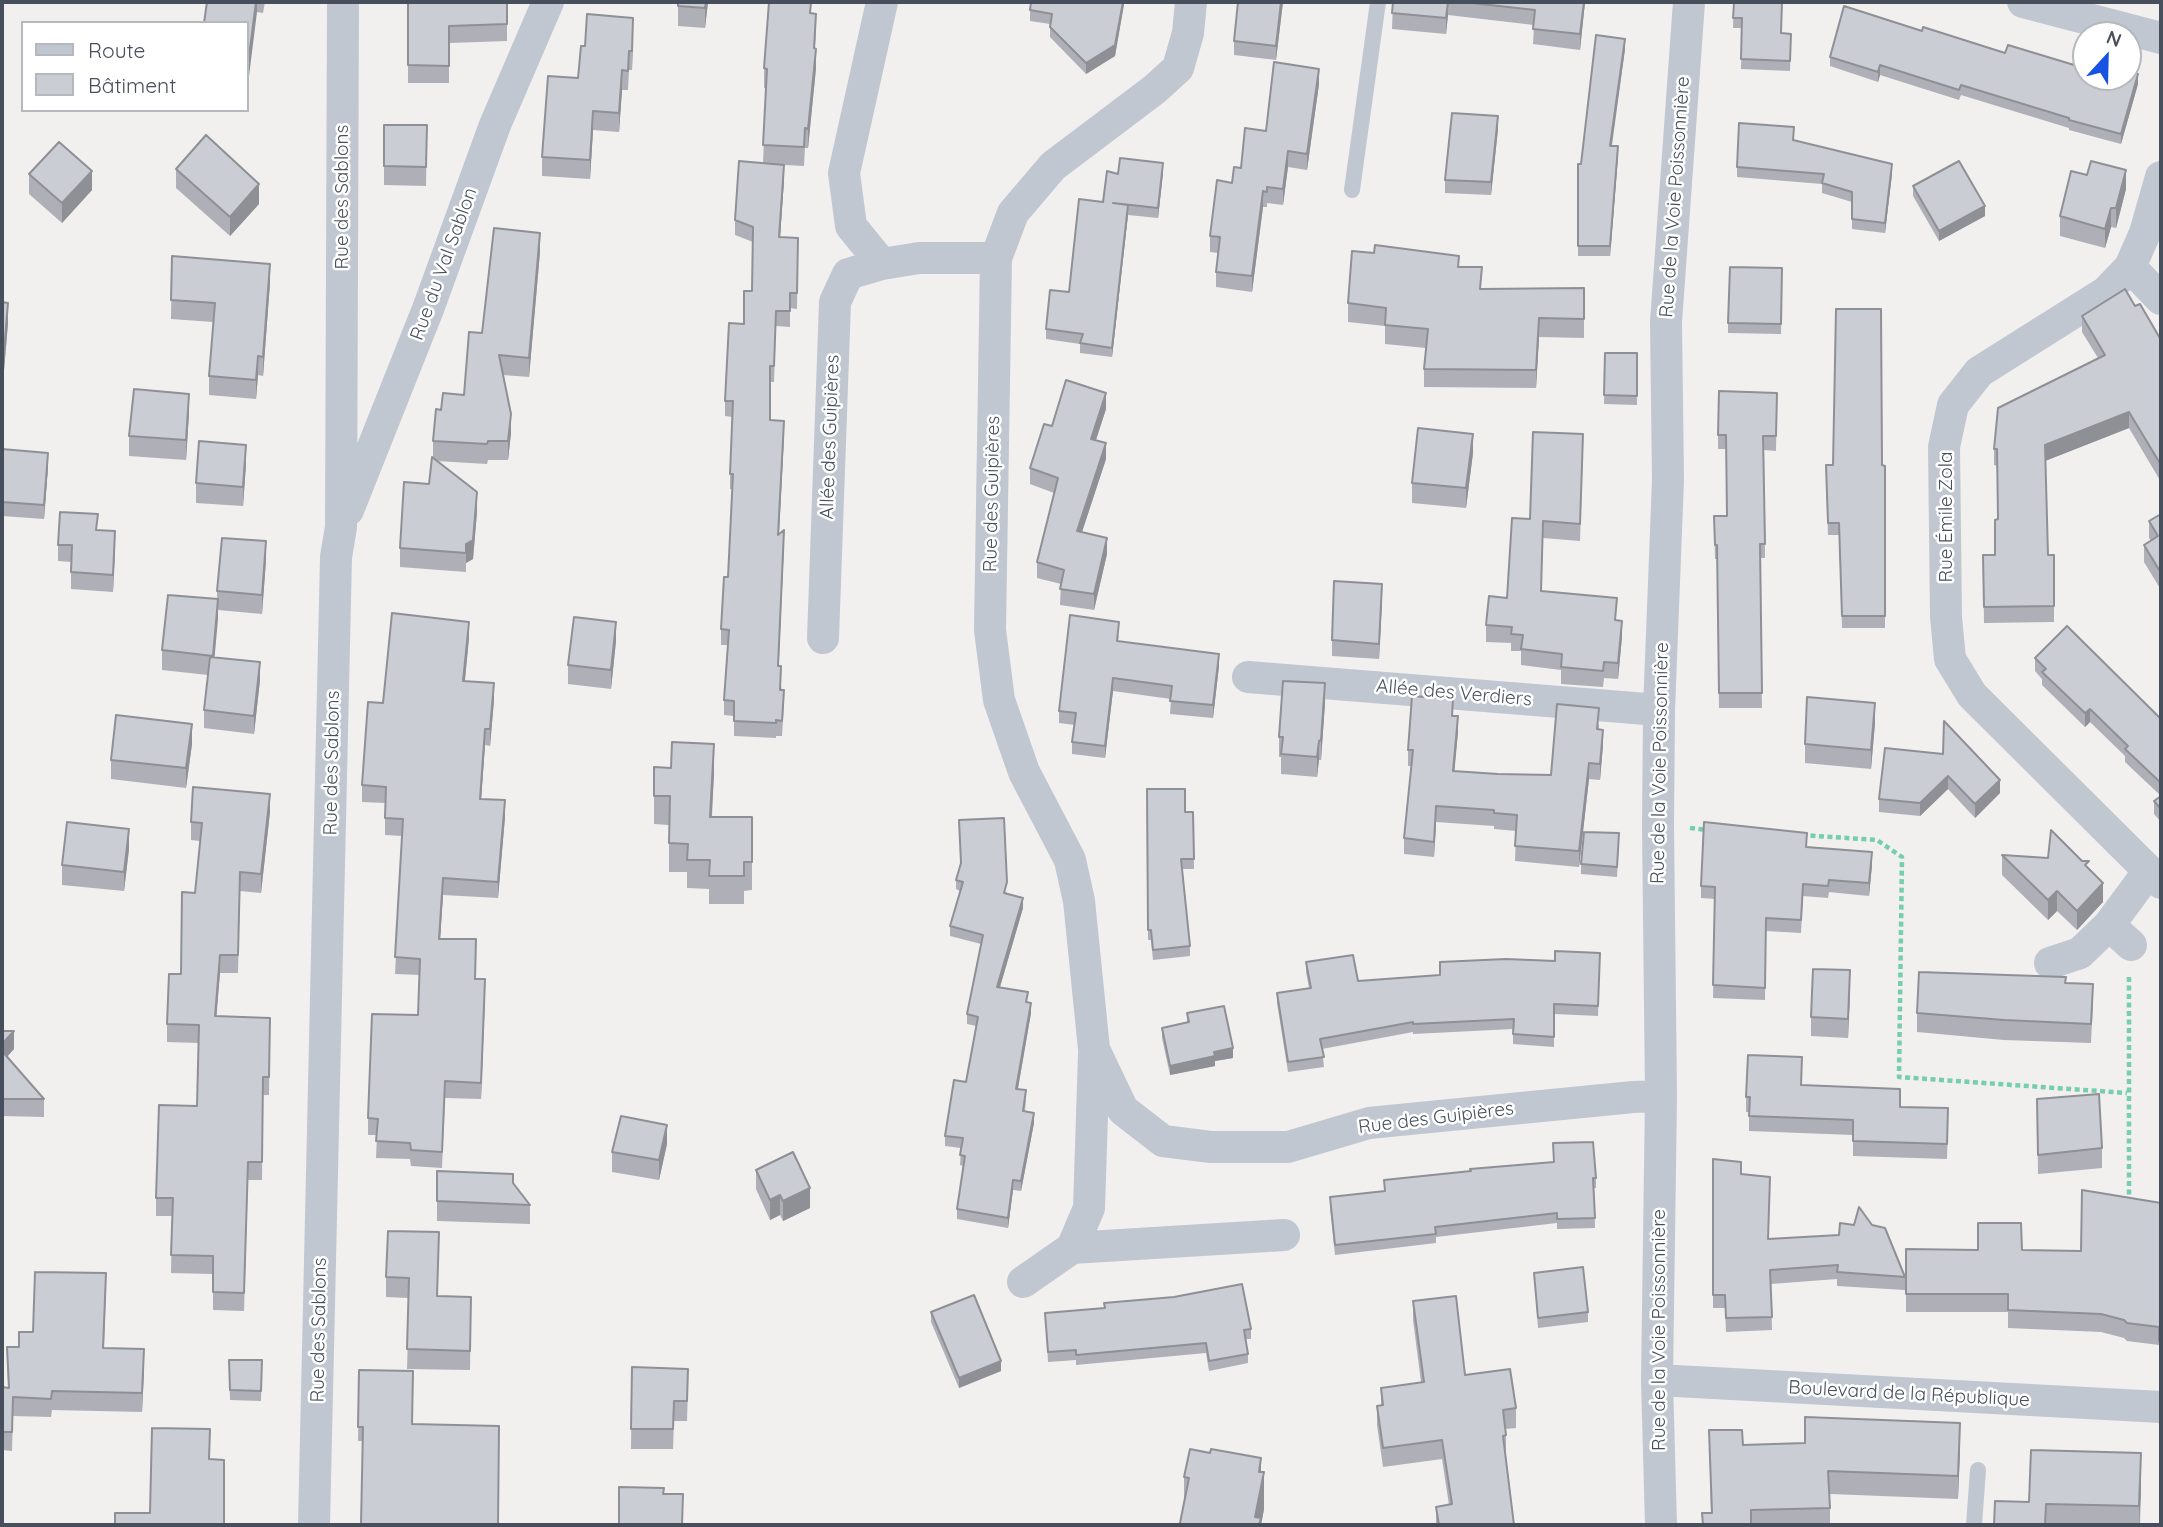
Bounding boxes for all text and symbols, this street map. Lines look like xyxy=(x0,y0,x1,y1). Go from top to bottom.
legend xyxy=(21,21,248,112)
north arrow xyxy=(2072,21,2142,91)
text: N xyxy=(2103,25,2125,52)
text: Route xyxy=(88,37,145,63)
text: Bâtiment xyxy=(88,72,176,98)
street label: Rue de la Voie Poissonnière xyxy=(1655,76,1695,318)
street label: Rue des Sablons xyxy=(331,125,353,269)
street label: Rue du Val Sablon xyxy=(406,185,482,343)
street label: Allée des Guipières xyxy=(816,354,844,520)
street label: Rue des Guipières xyxy=(979,416,1005,572)
street label: Rue Émile Zola xyxy=(1935,451,1957,583)
street label: Rue de la Voie Poissonnière xyxy=(1646,642,1674,884)
street label: Allée des Verdiers xyxy=(1375,675,1533,711)
street label: Rue des Sablons xyxy=(319,690,345,836)
street label: Rue des Guipières xyxy=(1357,1097,1515,1139)
street label: Rue de la Voie Poissonnière xyxy=(1648,1209,1670,1451)
street label: Rue des Sablons xyxy=(306,1257,332,1403)
street label: Boulevard de la République xyxy=(1788,1376,2030,1412)

